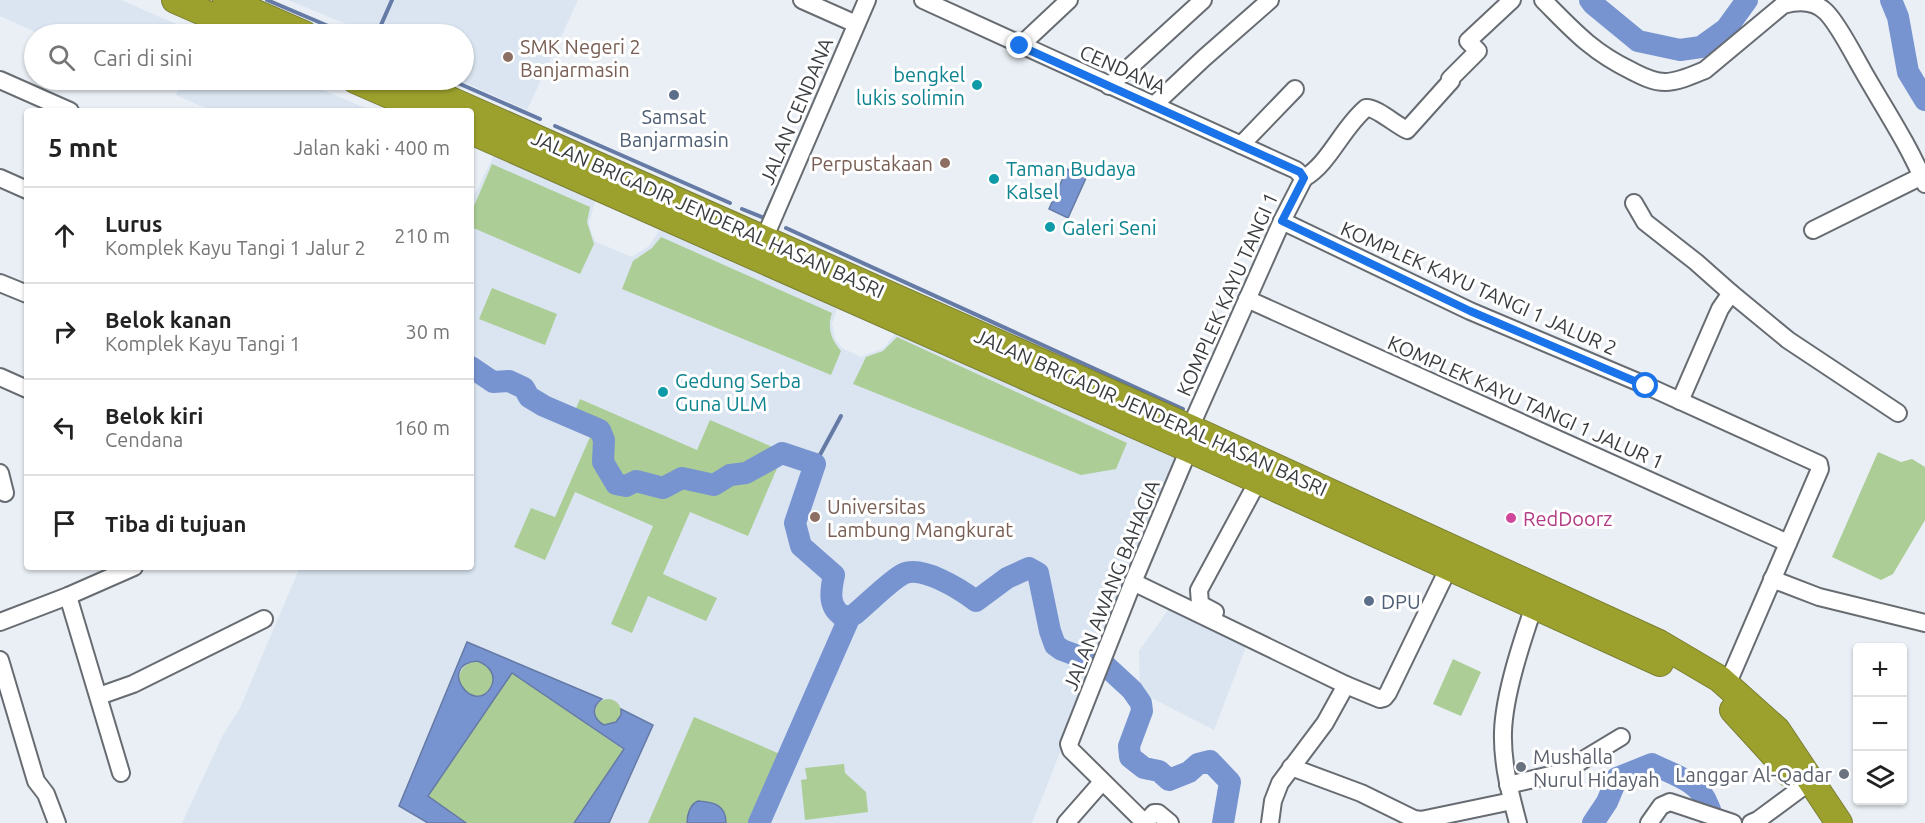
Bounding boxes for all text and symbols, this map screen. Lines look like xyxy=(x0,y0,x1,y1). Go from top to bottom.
search box xyxy=(24,24,474,90)
route end xyxy=(1006,32,1032,58)
street label: JALAN CENDANA xyxy=(755,34,837,188)
place label: SMK Negeri 2 Banjarmasin xyxy=(520,35,641,81)
street label: CENDANA xyxy=(1076,40,1170,98)
icon: search xyxy=(45,41,78,74)
text: Cari di sini xyxy=(93,45,193,70)
marker: SMK Negeri 2 Banjarmasin xyxy=(501,50,515,64)
place label: bengkel lukis solimin xyxy=(856,63,965,109)
marker: bengkel lukis solimin xyxy=(970,78,984,92)
marker: Samsat Banjarmasin xyxy=(667,88,681,102)
place label: Samsat Banjarmasin xyxy=(619,105,729,151)
street label: JALAN BRIGADIR JENDERAL HASAN BASRI xyxy=(528,126,888,302)
text: 5 mnt xyxy=(48,133,118,162)
text: Jalan kaki · 400 m xyxy=(293,136,450,159)
place label: Perpustakaan xyxy=(811,152,933,175)
marker: Perpustakaan xyxy=(938,156,952,170)
place label: Taman Budaya Kalsel xyxy=(1006,157,1136,203)
marker: Taman Budaya Kalsel xyxy=(987,172,1001,186)
street label: KOMPLEK KAYU TANGI 1 xyxy=(1172,189,1282,399)
text: Lurus xyxy=(105,211,162,236)
place label: Galeri Seni xyxy=(1062,216,1157,239)
street label: KOMPLEK KAYU TANGI 1 JALUR 2 xyxy=(1337,217,1621,359)
icon: ahead xyxy=(48,219,81,252)
marker: Galeri Seni xyxy=(1043,220,1057,234)
text: 210 m xyxy=(394,224,450,247)
text: Komplek Kayu Tangi 1 Jalur 2 xyxy=(105,236,366,259)
text: Belok kanan xyxy=(105,307,232,332)
icon: right xyxy=(48,315,81,348)
text: 30 m xyxy=(406,320,450,343)
street label: JALAN BRIGADIR JENDERAL HASAN BASRI xyxy=(971,324,1331,500)
street label: KOMPLEK KAYU TANGI 1 JALUR 1 xyxy=(1384,331,1668,473)
text: Komplek Kayu Tangi 1 xyxy=(105,332,301,355)
place label: Gedung Serba Guna ULM xyxy=(675,369,801,415)
route start xyxy=(1632,372,1658,398)
marker: Gedung Serba Guna ULM xyxy=(656,385,670,399)
text: Belok kiri xyxy=(105,403,203,428)
icon: left xyxy=(48,411,81,444)
text: 160 m xyxy=(394,416,450,439)
text: Cendana xyxy=(105,428,183,451)
street label: JALAN AWANG BAHAGIA xyxy=(1058,476,1164,694)
place label: Universitas Lambung Mangkurat xyxy=(827,495,1013,541)
icon: arrive xyxy=(48,507,81,540)
place label: RedDoorz xyxy=(1523,507,1612,530)
marker: Universitas Lambung Mangkurat xyxy=(808,510,822,524)
text: Tiba di tujuan xyxy=(105,511,246,536)
marker: RedDoorz xyxy=(1504,511,1518,525)
place label: DPU xyxy=(1381,590,1421,613)
marker: DPU xyxy=(1362,594,1376,608)
map controls xyxy=(1853,643,1907,805)
button: + xyxy=(1853,643,1907,697)
button: − xyxy=(1853,697,1907,751)
place label: Mushalla Nurul Hidayah xyxy=(1533,745,1660,791)
button: layers xyxy=(1853,751,1907,805)
marker: Mushalla Nurul Hidayah xyxy=(1514,760,1528,774)
place label: Langgar Al-Qadar xyxy=(1675,763,1832,786)
marker: Langgar Al-Qadar xyxy=(1837,767,1851,781)

